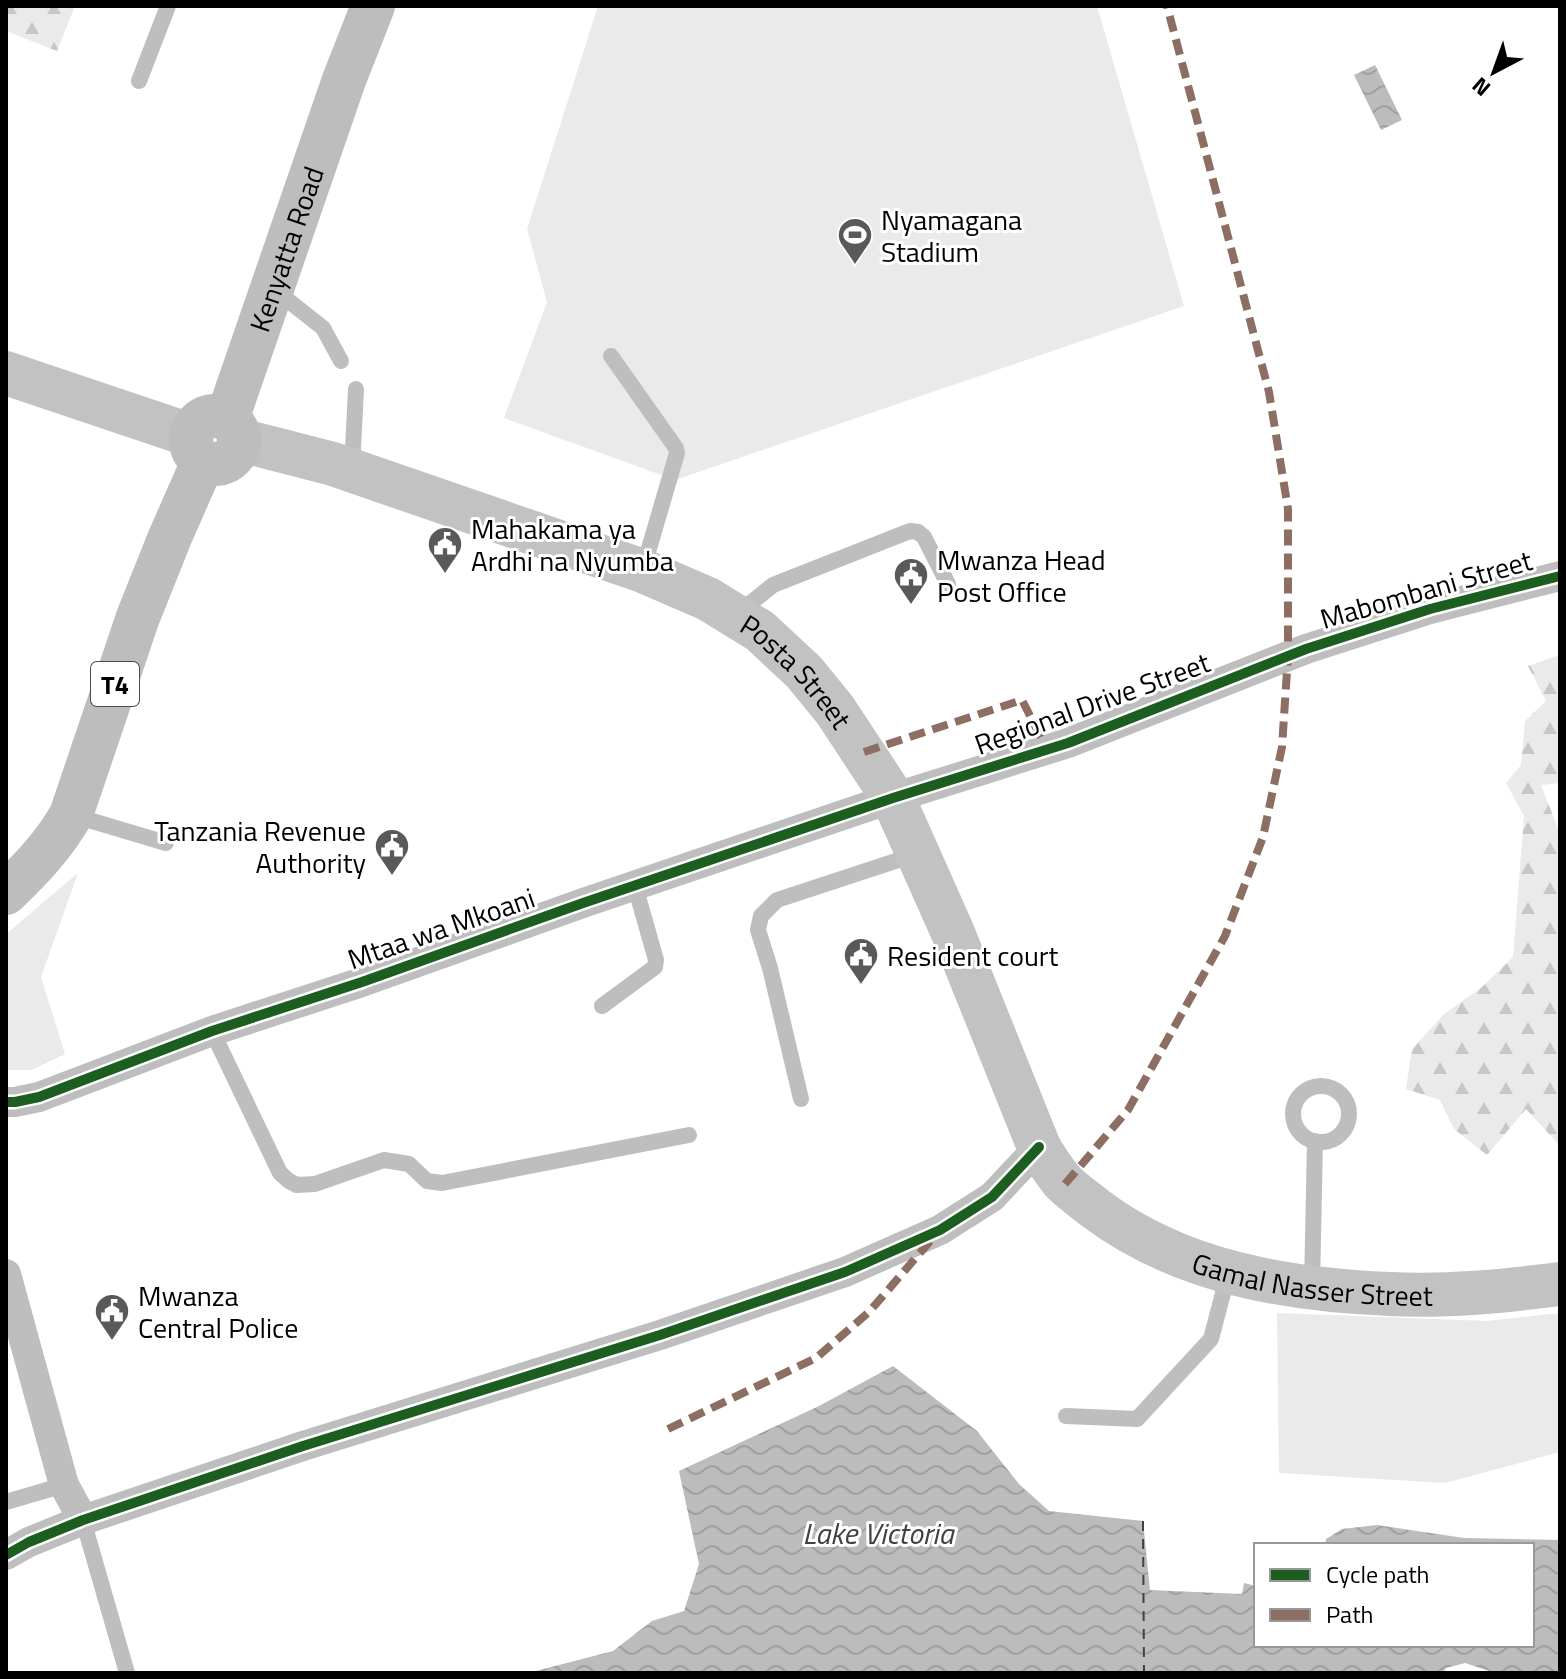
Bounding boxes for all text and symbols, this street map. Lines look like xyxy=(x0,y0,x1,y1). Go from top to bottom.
north arrow xyxy=(1454,32,1534,112)
text: N xyxy=(1464,69,1498,105)
street label: Kenyatta Road xyxy=(237,160,334,337)
place label: Nyamagana Stadium xyxy=(881,198,1022,273)
sports icon: Nyamagana Stadium xyxy=(836,216,874,266)
place label: Mahakama ya Ardhi na Nyumba xyxy=(471,507,674,582)
public building icon: Mahakama ya Ardhi na Nyumba xyxy=(426,525,464,575)
place label: Mwanza Head Post Office xyxy=(937,538,1105,613)
street label: Mabombani Street xyxy=(1315,538,1537,640)
public building icon: Mwanza Head Post Office xyxy=(892,556,930,606)
street label: Posta Street xyxy=(732,603,863,737)
street label: Regional Drive Street xyxy=(968,640,1216,766)
road number: T4 xyxy=(91,662,139,706)
place label: Tanzania Revenue Authority xyxy=(154,809,366,884)
public building icon: Tanzania Revenue Authority xyxy=(373,827,411,877)
street label: Mtaa wa Mkoani xyxy=(342,876,540,980)
place label: Resident court xyxy=(887,934,1059,977)
public building icon: Resident court xyxy=(842,936,880,986)
street label: Gamal Nasser Street xyxy=(1187,1240,1433,1316)
place label: Mwanza Central Police xyxy=(138,1274,298,1349)
public building icon: Mwanza Central Police xyxy=(93,1292,131,1342)
water label: Lake Victoria xyxy=(803,1510,955,1556)
legend xyxy=(1254,1543,1534,1647)
text: Cycle path xyxy=(1326,1556,1429,1592)
text: Path xyxy=(1326,1596,1373,1632)

